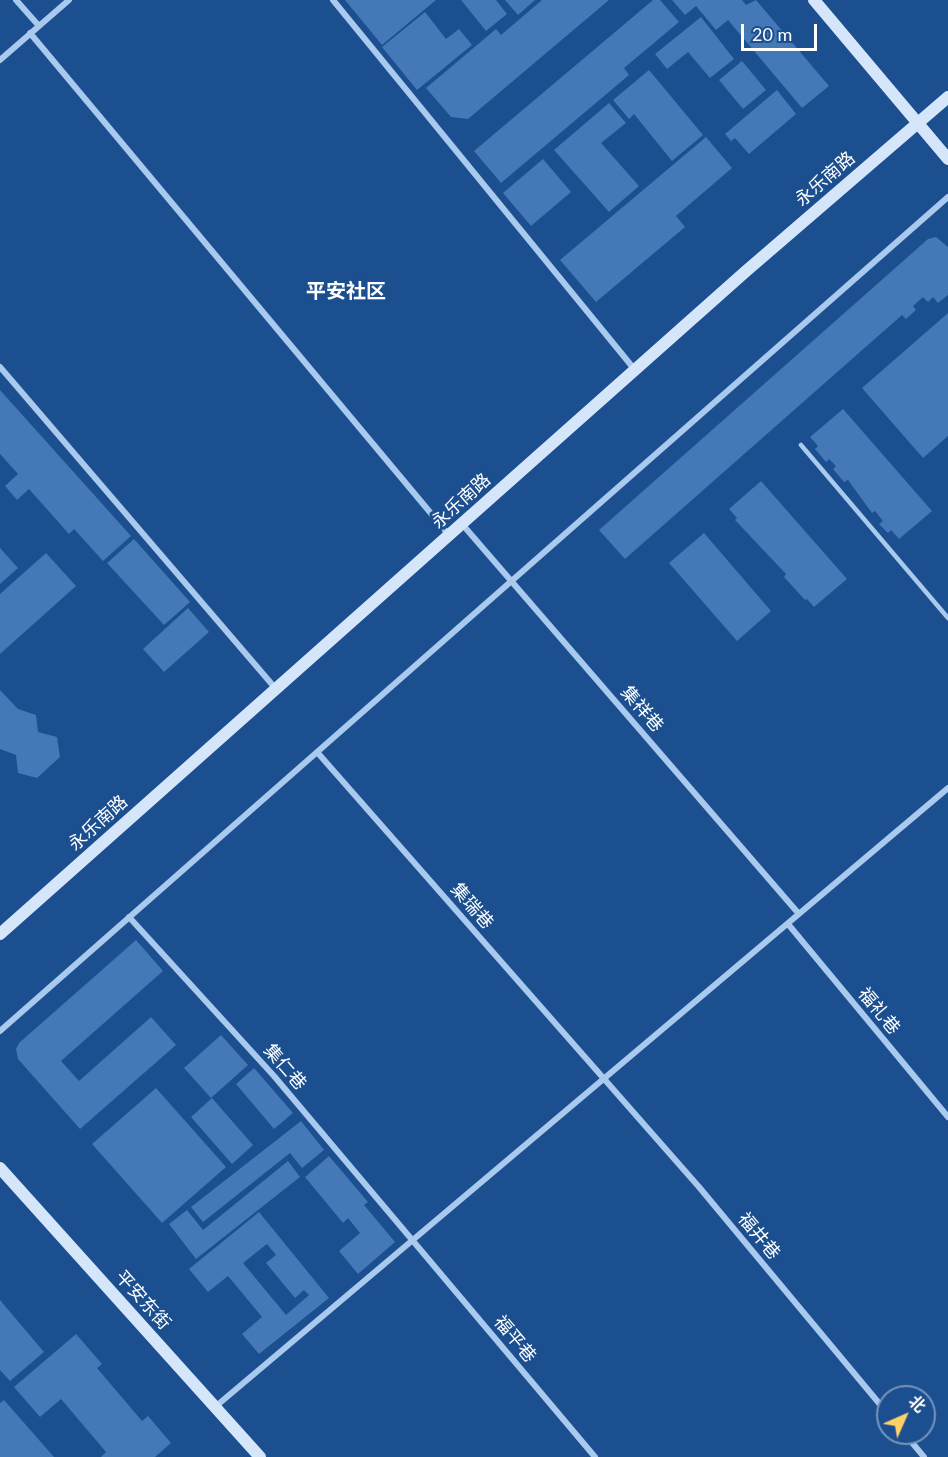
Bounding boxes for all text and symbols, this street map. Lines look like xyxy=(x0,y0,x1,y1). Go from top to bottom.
scale bar xyxy=(744,12,820,50)
text: 20 m xyxy=(752,23,792,45)
street label: 永乐南路 xyxy=(791,147,859,211)
district label: 平安社区 xyxy=(306,280,386,304)
street label: 永乐南路 xyxy=(427,469,495,533)
street label: 集祥巷 xyxy=(616,682,668,736)
street label: 永乐南路 xyxy=(64,791,132,855)
street label: 集瑞巷 xyxy=(446,879,498,933)
street label: 福礼巷 xyxy=(853,983,905,1039)
street label: 集仁巷 xyxy=(259,1040,311,1094)
street label: 福井巷 xyxy=(733,1208,785,1264)
street label: 平安东街 xyxy=(111,1266,175,1334)
street label: 福平巷 xyxy=(489,1311,541,1367)
north arrow xyxy=(876,1385,936,1445)
text: 北 xyxy=(905,1391,930,1416)

